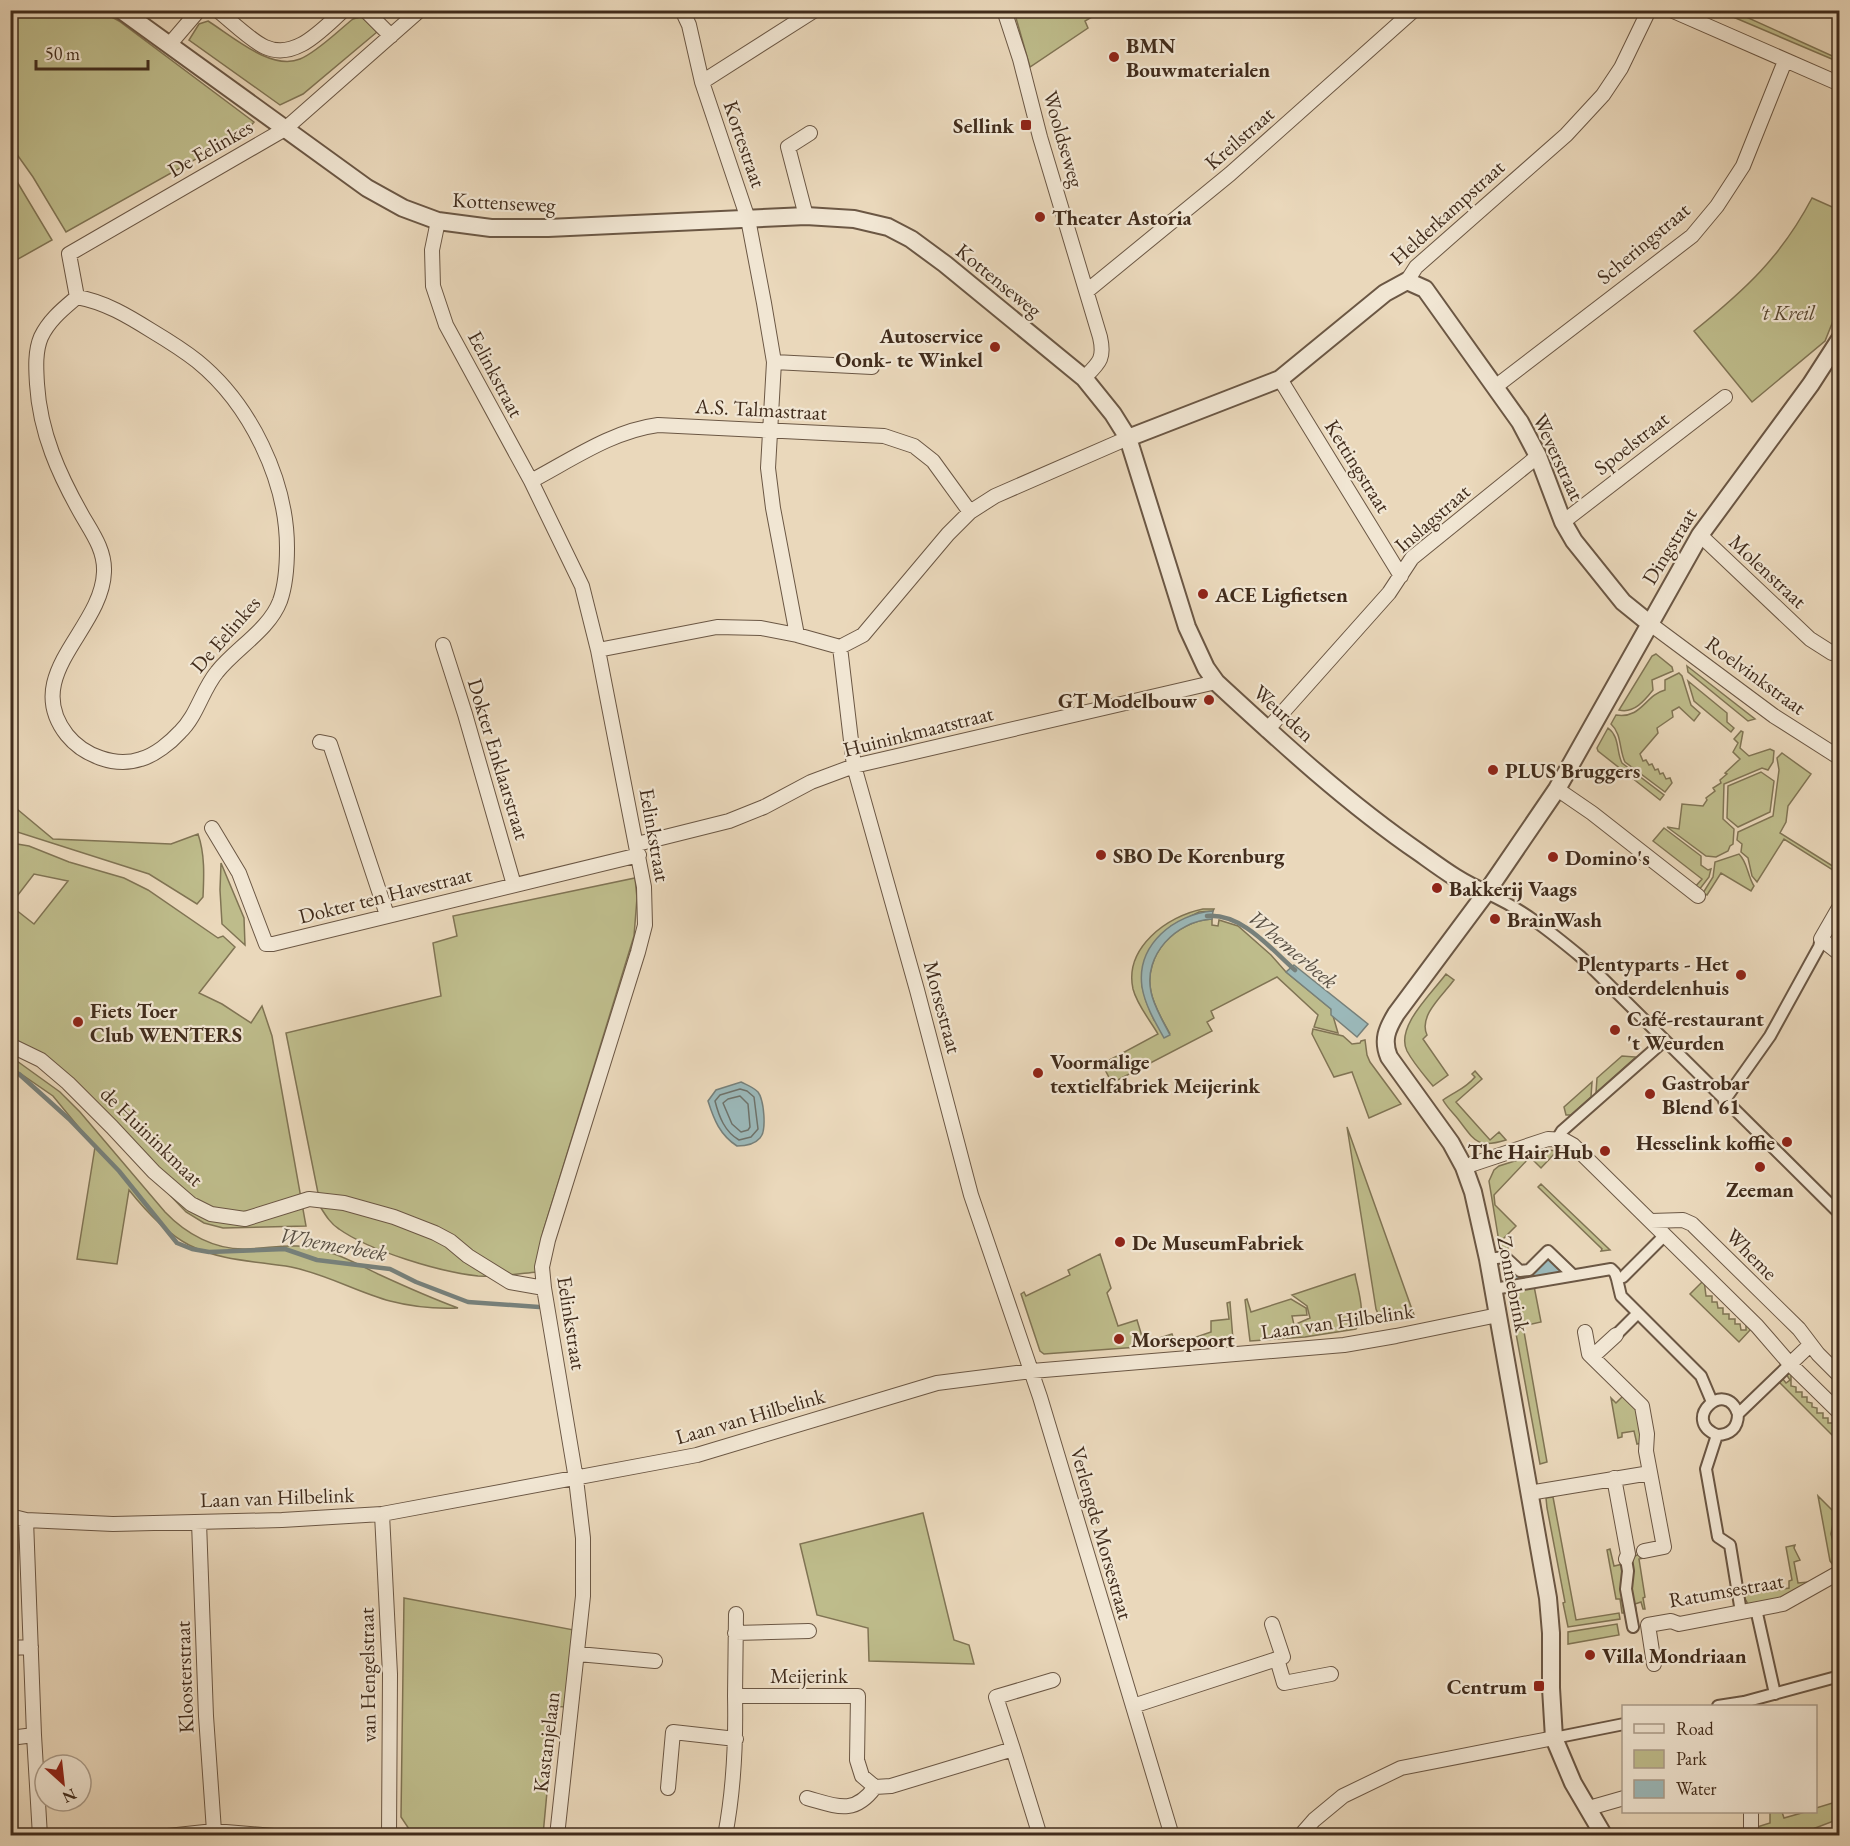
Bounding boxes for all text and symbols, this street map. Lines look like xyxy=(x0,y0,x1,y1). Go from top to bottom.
place label: BMN Bouwmaterialen xyxy=(1126,32,1270,83)
scale bar xyxy=(36,33,148,71)
text: 50 m xyxy=(45,42,80,65)
marker: BMN Bouwmaterialen xyxy=(1107,50,1121,64)
street label: Wooldseweg xyxy=(1037,87,1091,191)
street label: Kortestraat xyxy=(718,97,773,191)
street label: Kreilstraat xyxy=(1199,100,1280,176)
place label: Sellink xyxy=(953,112,1015,139)
street label: De Eelinkes xyxy=(163,113,258,183)
marker: Sellink xyxy=(1019,118,1033,132)
street label: Helderkampstraat xyxy=(1384,153,1510,271)
street label: Kottenseweg xyxy=(452,186,557,218)
street label: Scheringstraat xyxy=(1591,196,1695,290)
place label: Theater Astoria xyxy=(1052,204,1193,231)
marker: Theater Astoria xyxy=(1033,210,1047,224)
street label: Kottenseweg xyxy=(950,237,1048,324)
park label: 't Kreil xyxy=(1759,299,1816,326)
place label: Autoservice Oonk- te Winkel xyxy=(835,322,983,373)
street label: Eelinkstraat xyxy=(462,326,530,422)
marker: Autoservice Oonk- te Winkel xyxy=(988,340,1002,354)
street label: A.S. Talmastraat xyxy=(693,392,828,426)
street label: Spoelstraat xyxy=(1588,405,1674,481)
street label: Weverstraat xyxy=(1527,409,1591,505)
street label: Kettingstraat xyxy=(1319,414,1397,518)
street label: Inslagstraat xyxy=(1389,478,1476,558)
street label: Dingstraat xyxy=(1636,502,1703,589)
street label: Molenstraat xyxy=(1723,528,1813,614)
place label: ACE Ligfietsen xyxy=(1214,581,1348,608)
marker: ACE Ligfietsen xyxy=(1196,587,1210,601)
street label: De Eelinkes xyxy=(184,590,266,678)
street label: Roelvinkstraat xyxy=(1700,630,1812,721)
street label: Dokter Enklaarstraat xyxy=(462,675,536,843)
street label: Weurden xyxy=(1248,678,1320,748)
place label: GT Modelbouw xyxy=(1058,687,1197,714)
marker: GT Modelbouw xyxy=(1202,693,1216,707)
street label: Huininkmaatstraat xyxy=(840,699,996,763)
place label: PLUS Bruggers xyxy=(1505,757,1640,784)
marker: PLUS Bruggers xyxy=(1486,763,1500,777)
street label: Eelinkstraat xyxy=(634,786,677,884)
place label: SBO De Korenburg xyxy=(1113,842,1285,869)
place label: Domino's xyxy=(1565,844,1650,871)
marker: SBO De Korenburg xyxy=(1094,848,1108,862)
marker: Domino's xyxy=(1546,850,1560,864)
street label: Dokter ten Havestraat xyxy=(296,860,475,930)
place label: Bakkerij Vaags xyxy=(1449,875,1577,902)
marker: Bakkerij Vaags xyxy=(1430,881,1444,895)
water label: Whemerbeek xyxy=(1242,903,1344,995)
place label: BrainWash xyxy=(1507,906,1602,933)
marker: BrainWash xyxy=(1488,912,1502,926)
place label: Plentyparts - Het onderdelenhuis xyxy=(1577,950,1729,1001)
street label: Morsestraat xyxy=(918,958,968,1057)
marker: Plentyparts - Het onderdelenhuis xyxy=(1734,968,1748,982)
place label: Fiets Toer Club WENTERS xyxy=(90,997,242,1048)
place label: Café-restaurant 't Weurden xyxy=(1627,1005,1764,1056)
marker: Fiets Toer Club WENTERS xyxy=(71,1015,85,1029)
marker: Café-restaurant 't Weurden xyxy=(1608,1023,1622,1037)
place label: Voormalige textielfabriek Meijerink xyxy=(1050,1048,1261,1099)
marker: Voormalige textielfabriek Meijerink xyxy=(1031,1066,1045,1080)
place label: Gastrobar Blend 61 xyxy=(1662,1069,1750,1120)
street label: de Huininkmaat xyxy=(95,1080,210,1192)
marker: Gastrobar Blend 61 xyxy=(1643,1087,1657,1101)
place label: Hesselink koffie xyxy=(1636,1129,1775,1156)
marker: Hesselink koffie xyxy=(1780,1135,1794,1149)
place label: The Hair Hub xyxy=(1468,1138,1593,1165)
marker: The Hair Hub xyxy=(1598,1144,1612,1158)
marker: Zeeman xyxy=(1753,1160,1767,1174)
place label: Zeeman xyxy=(1726,1176,1794,1203)
water label: Whemerbeek xyxy=(277,1220,389,1268)
street label: Wheme xyxy=(1720,1222,1784,1286)
place label: De MuseumFabriek xyxy=(1132,1229,1304,1256)
street label: Zonnebrink xyxy=(1491,1234,1537,1335)
marker: De MuseumFabriek xyxy=(1113,1235,1127,1249)
street label: Eelinkstraat xyxy=(551,1274,593,1372)
street label: Laan van Hilbelink xyxy=(1259,1297,1416,1345)
place label: Morsepoort xyxy=(1131,1326,1235,1353)
marker: Morsepoort xyxy=(1112,1332,1126,1346)
street label: Laan van Hilbelink xyxy=(672,1381,829,1450)
street label: Verlengde Morsestraat xyxy=(1064,1444,1140,1623)
street label: Laan van Hilbelink xyxy=(199,1481,356,1513)
street label: Ratumsestraat xyxy=(1666,1567,1786,1613)
street label: van Hengelstraat xyxy=(352,1607,382,1743)
street label: Kloosterstraat xyxy=(169,1620,199,1734)
place label: Villa Mondriaan xyxy=(1602,1642,1747,1669)
marker: Villa Mondriaan xyxy=(1583,1648,1597,1662)
street label: Meijerink xyxy=(770,1662,849,1689)
place label: Centrum xyxy=(1447,1673,1527,1700)
marker: Centrum xyxy=(1532,1679,1546,1693)
street label: Kastanjelaan xyxy=(526,1690,566,1794)
legend xyxy=(1622,1705,1817,1813)
text: Road xyxy=(1676,1717,1715,1740)
text: Park xyxy=(1676,1747,1707,1770)
north arrow xyxy=(33,1753,93,1813)
text: Water xyxy=(1676,1777,1717,1800)
text: N xyxy=(59,1784,80,1808)

